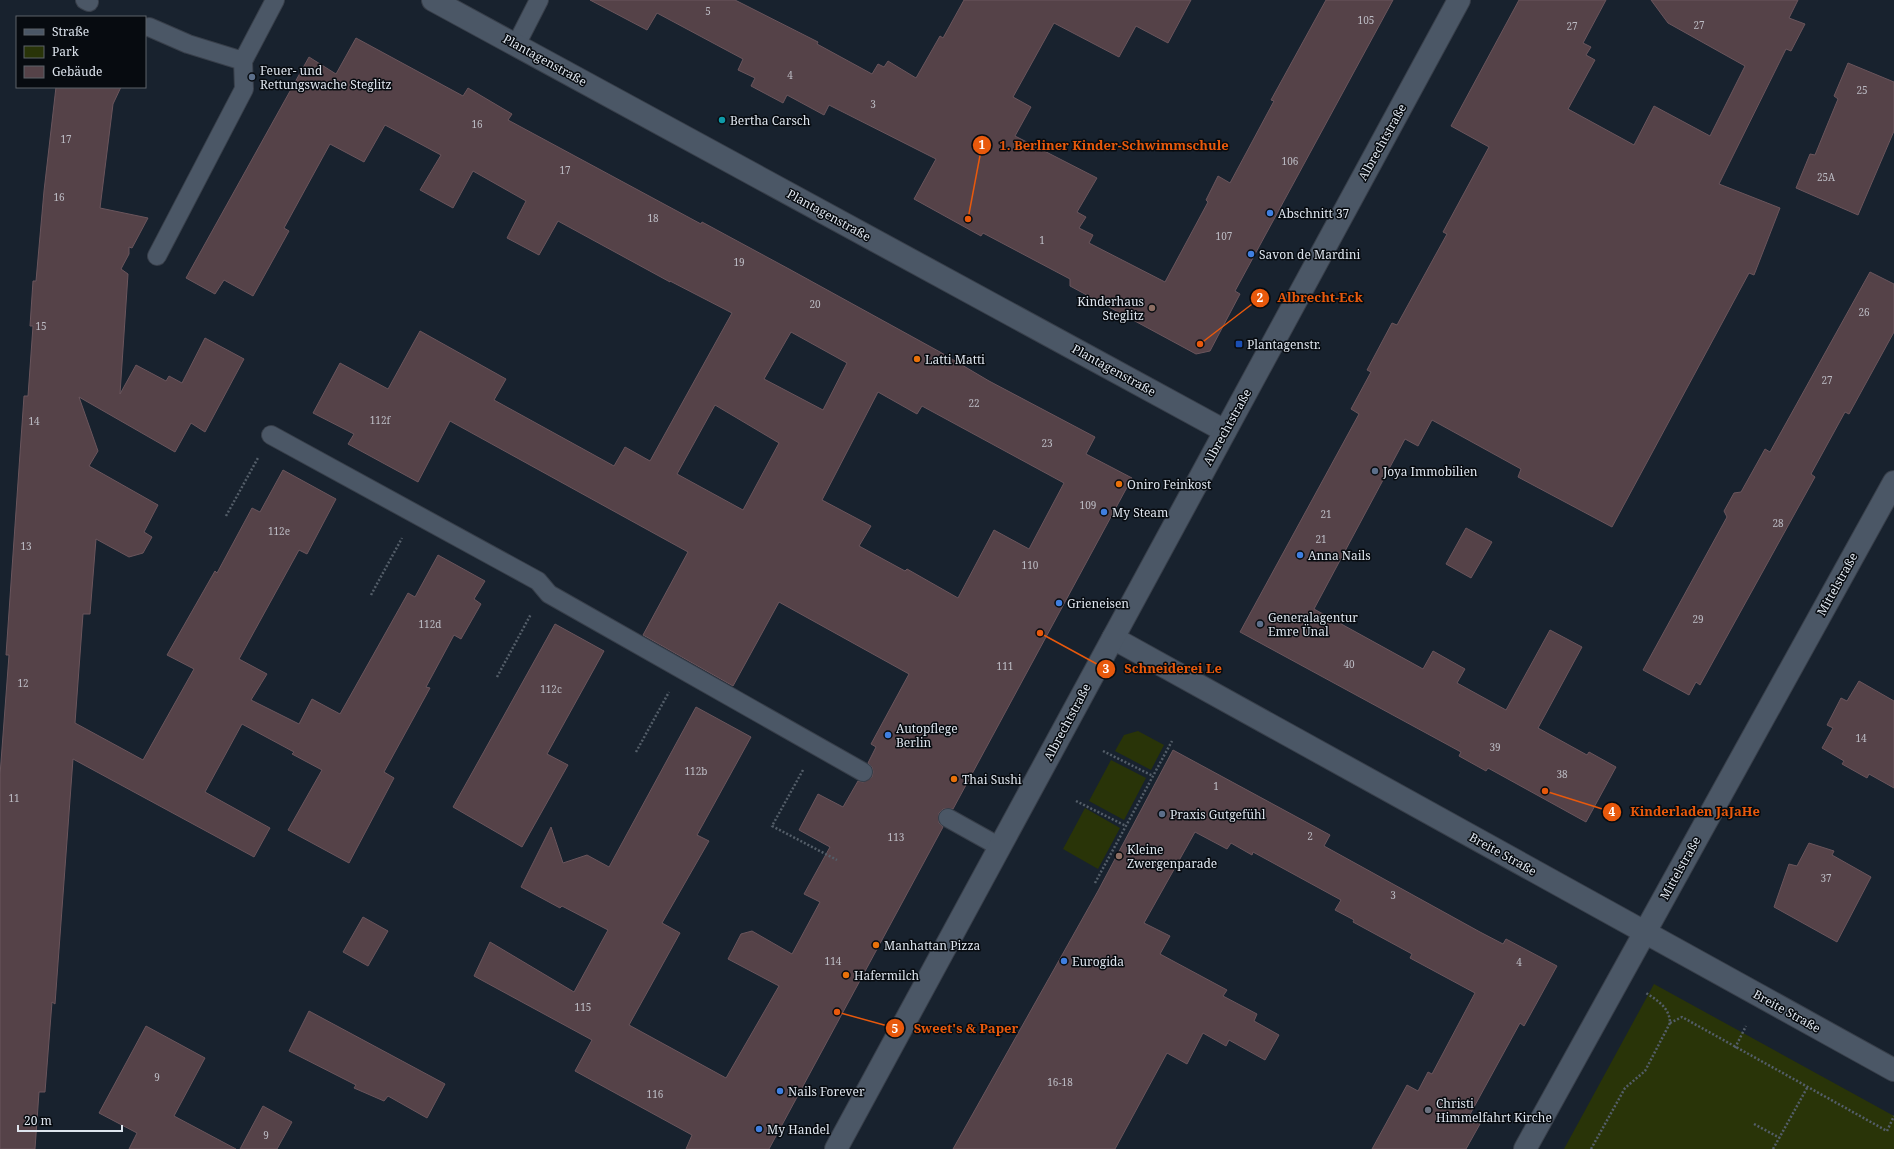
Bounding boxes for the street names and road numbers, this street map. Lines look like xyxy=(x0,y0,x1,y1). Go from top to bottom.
street label: Plantagenstraße xyxy=(500,30,590,90)
street label: Albrechtstraße xyxy=(1354,101,1410,183)
street label: Plantagenstraße xyxy=(784,185,874,245)
street label: Plantagenstraße xyxy=(1069,340,1159,400)
street label: Albrechtstraße xyxy=(1199,386,1255,468)
street label: Mittelstraße xyxy=(1813,549,1861,619)
street label: Albrechtstraße xyxy=(1039,680,1095,764)
street label: Breite Straße xyxy=(1466,828,1540,880)
street label: Mittelstraße xyxy=(1656,833,1704,903)
street label: Breite Straße xyxy=(1750,985,1824,1037)

